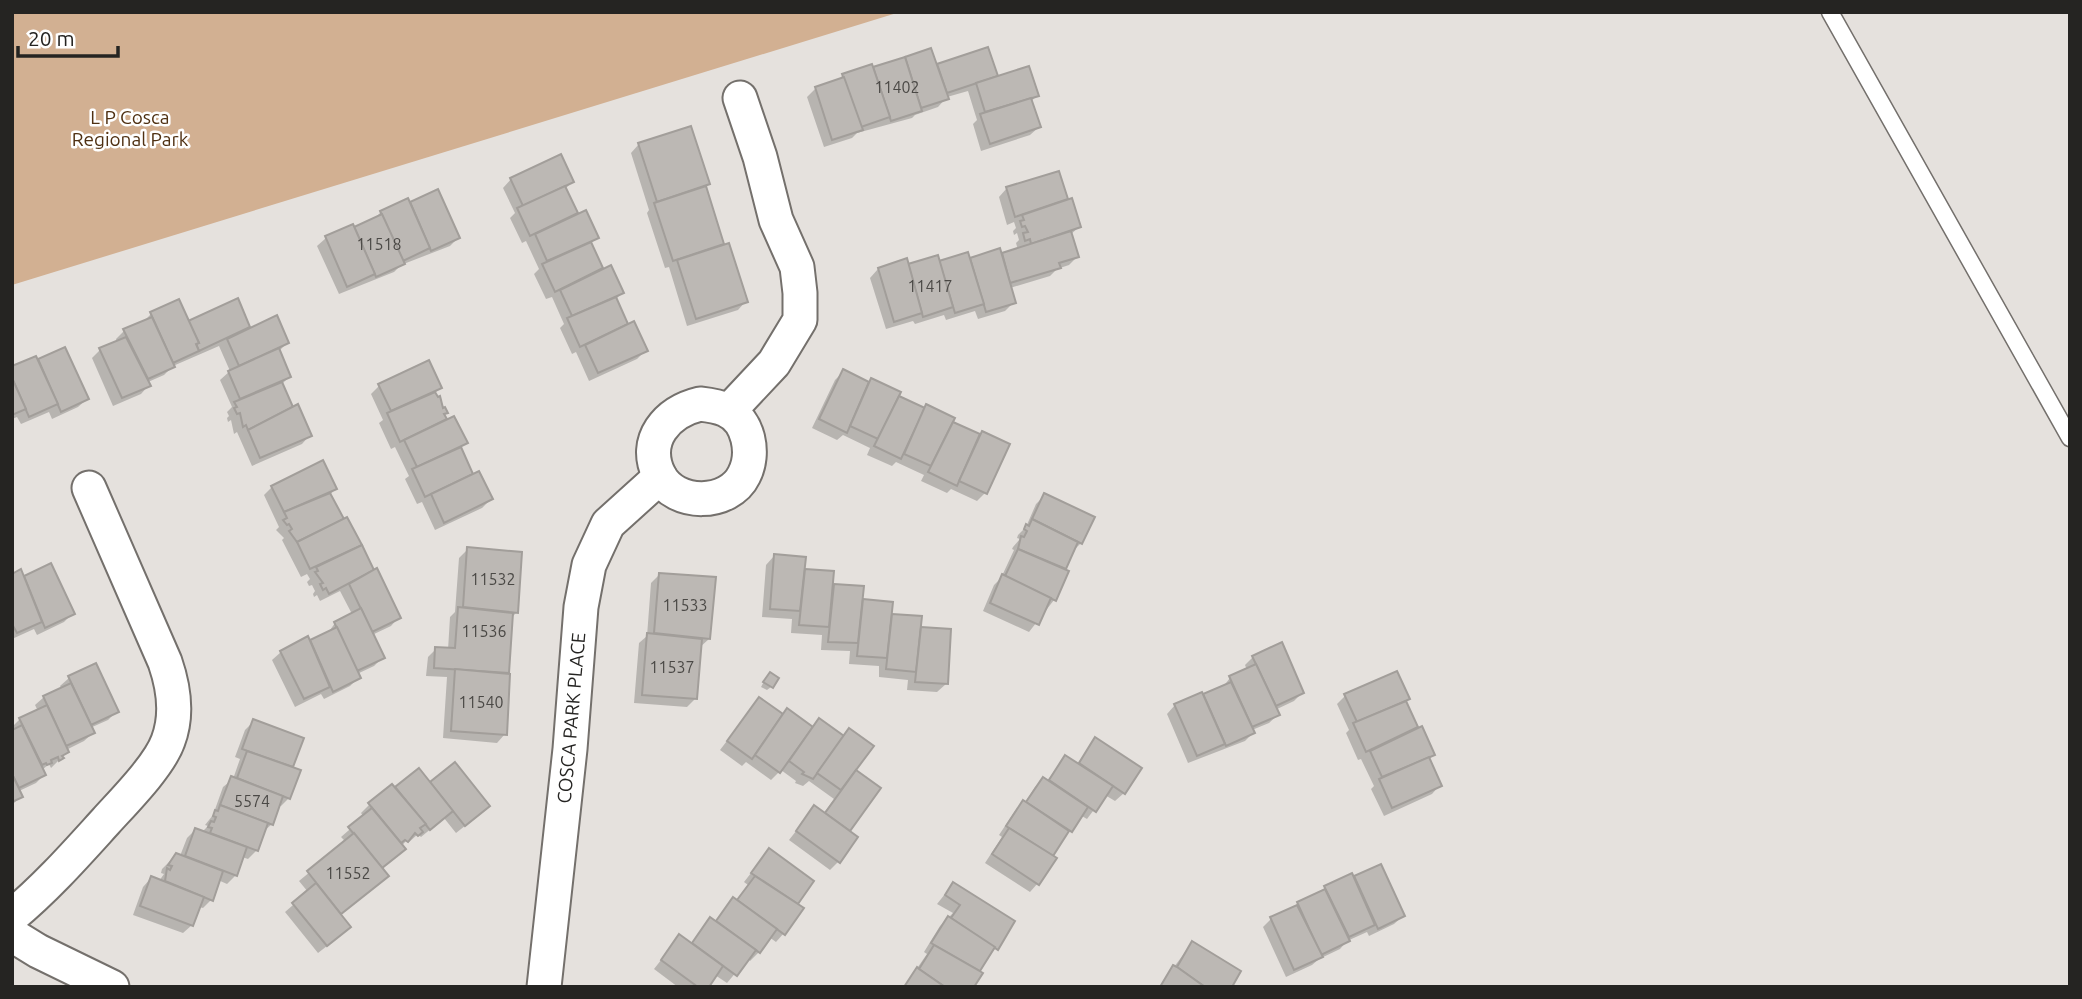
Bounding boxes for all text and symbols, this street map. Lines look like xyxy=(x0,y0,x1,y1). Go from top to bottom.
scale bar xyxy=(18,14,117,58)
text: 20 m xyxy=(28,26,75,50)
house number: 11402 xyxy=(874,78,920,96)
park label: L P Cosca Regional Park xyxy=(72,106,189,150)
house number: 11518 xyxy=(356,235,402,253)
house number: 11417 xyxy=(907,277,953,295)
house number: 11532 xyxy=(470,570,516,588)
house number: 11533 xyxy=(662,596,708,614)
house number: 11536 xyxy=(461,622,507,640)
street label: COSCA PARK PLACE xyxy=(553,632,589,804)
house number: 11537 xyxy=(649,658,695,676)
house number: 11540 xyxy=(458,693,504,711)
house number: 5574 xyxy=(234,792,270,810)
house number: 11552 xyxy=(325,864,371,882)

